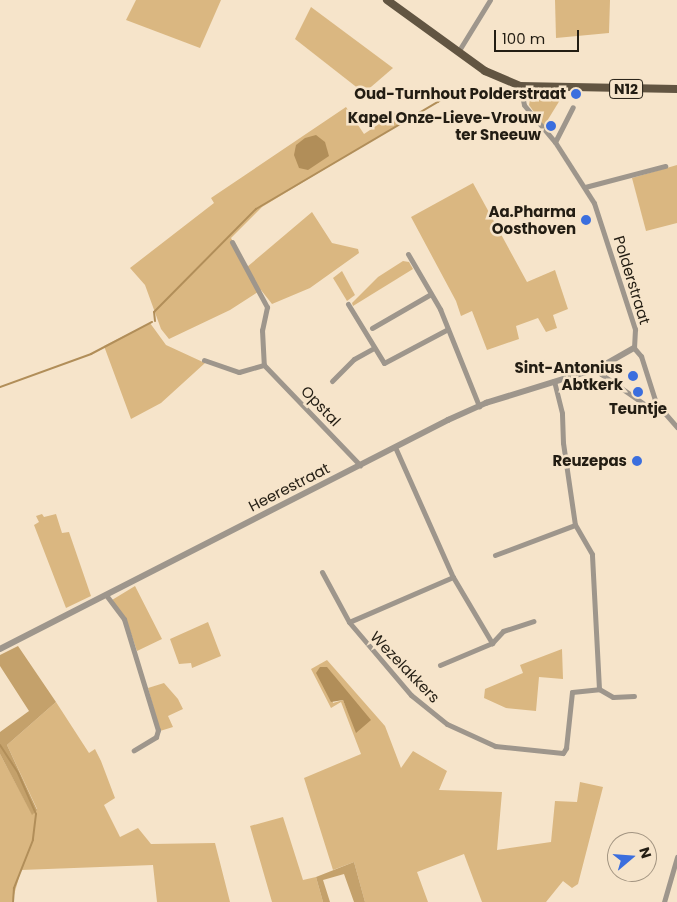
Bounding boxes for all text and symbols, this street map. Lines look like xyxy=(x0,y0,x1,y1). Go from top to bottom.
scale bar xyxy=(497,20,582,52)
text: 100 m xyxy=(502,28,545,49)
road number: N12 xyxy=(608,78,644,100)
place label: Oud-Turnhout Polderstraat xyxy=(354,85,566,103)
marker: Oud-Turnhout Polderstraat xyxy=(570,88,582,100)
place label: Kapel Onze-Lieve-Vrouw ter Sneeuw xyxy=(348,108,541,143)
marker: Kapel Onze-Lieve-Vrouw ter Sneeuw xyxy=(545,120,557,132)
place label: Aa.Pharma Oosthoven xyxy=(488,202,576,237)
marker: Aa.Pharma Oosthoven xyxy=(580,214,592,226)
street label: Polderstraat xyxy=(610,234,654,326)
place label: Sint-Antonius Abtkerk xyxy=(515,358,623,393)
marker: Sint-Antonius Abtkerk xyxy=(627,370,639,382)
street label: Opstal xyxy=(297,382,345,430)
marker: Teuntje xyxy=(632,386,644,398)
place label: Teuntje xyxy=(609,400,667,418)
place label: Reuzepas xyxy=(552,452,627,470)
marker: Reuzepas xyxy=(631,455,643,467)
street label: Heerestraat xyxy=(245,459,333,515)
street label: Wezelakkers xyxy=(367,628,443,706)
north arrow xyxy=(607,832,657,882)
text: N xyxy=(634,845,656,861)

